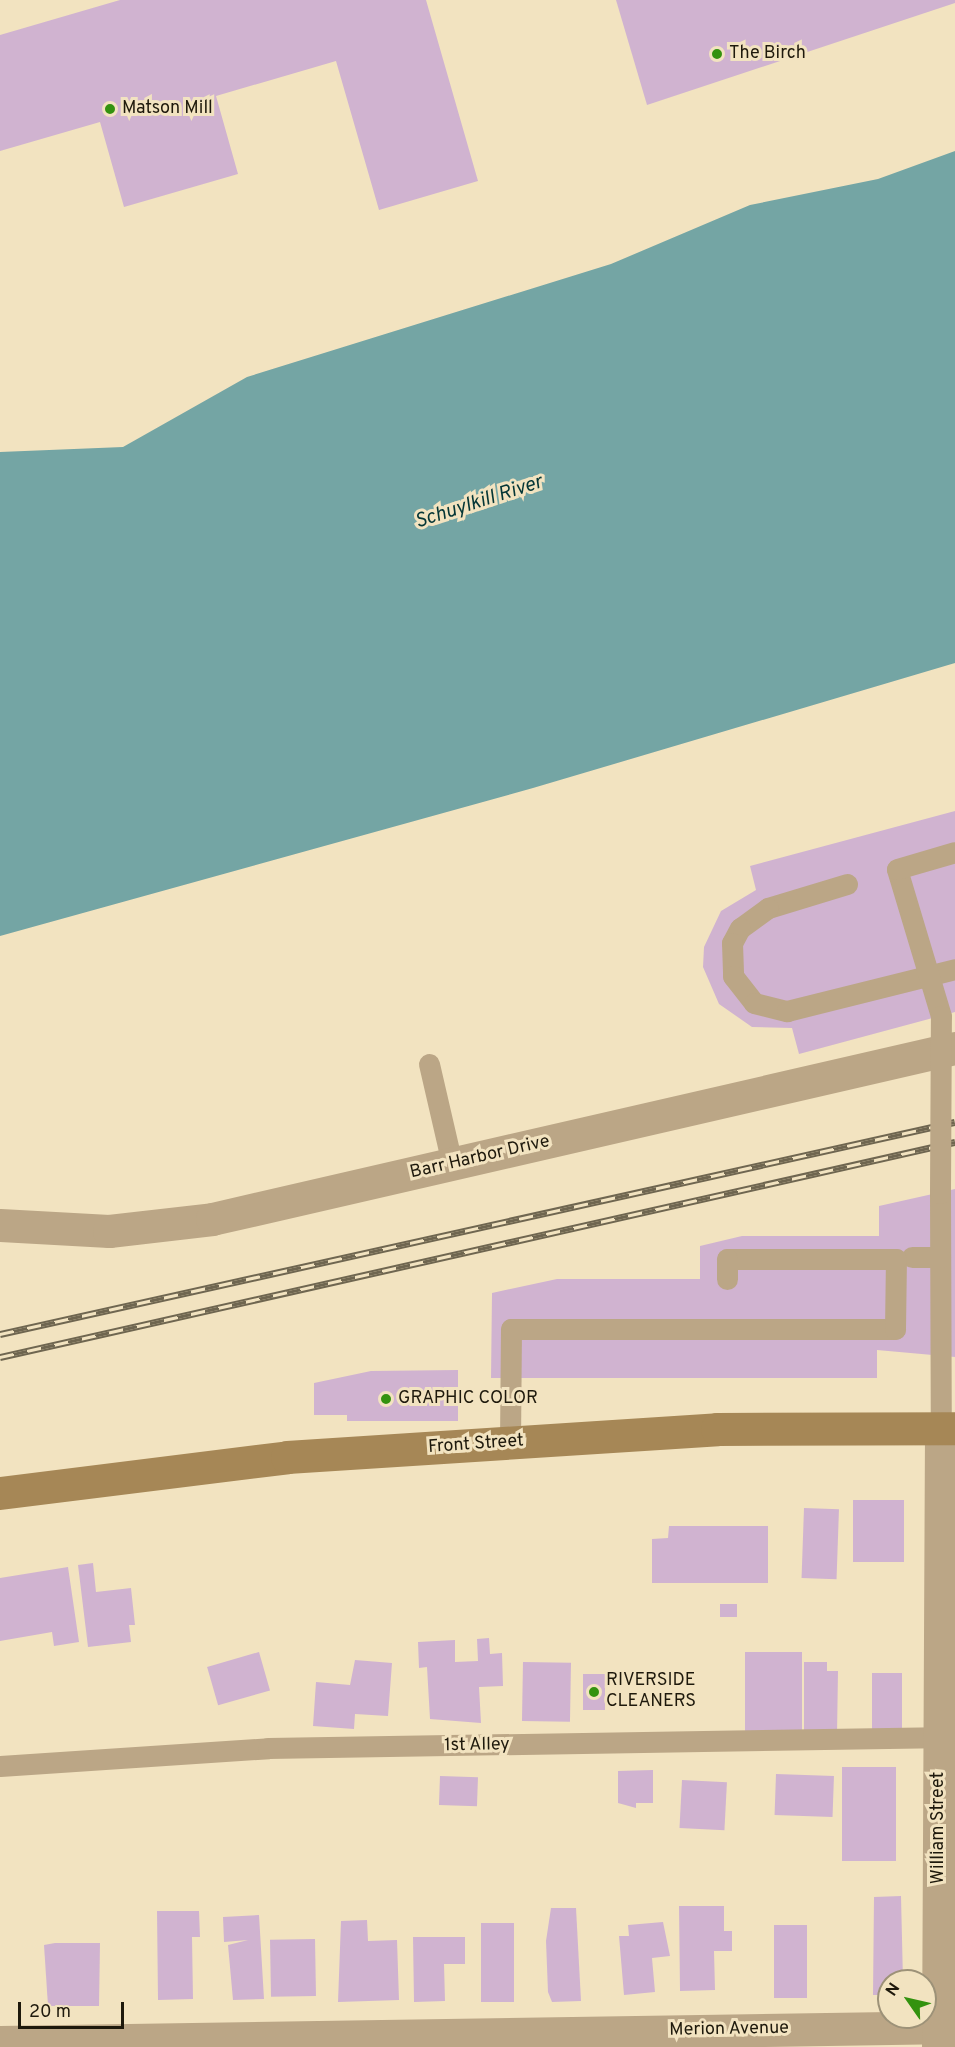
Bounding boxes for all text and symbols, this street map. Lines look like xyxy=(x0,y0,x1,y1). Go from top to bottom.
place label: The Birch xyxy=(729,43,806,65)
marker: The Birch xyxy=(710,47,724,61)
place label: Matson Mill xyxy=(122,98,213,120)
marker: Matson Mill xyxy=(103,102,117,116)
water label: Schuylkill River xyxy=(412,471,546,535)
street label: Barr Harbor Drive xyxy=(408,1131,552,1185)
place label: GRAPHIC COLOR xyxy=(398,1388,538,1410)
marker: GRAPHIC COLOR xyxy=(379,1392,393,1406)
street label: Front Street xyxy=(428,1431,524,1459)
place label: RIVERSIDE CLEANERS xyxy=(606,1671,696,1714)
marker: RIVERSIDE CLEANERS xyxy=(587,1685,601,1699)
street label: 1st Alley xyxy=(444,1735,510,1757)
street label: William Street xyxy=(928,1772,950,1884)
north arrow xyxy=(877,1969,937,2029)
text: N xyxy=(882,1980,905,2000)
scale bar xyxy=(21,1990,128,2028)
text: 20 m xyxy=(29,2001,71,2024)
street label: Merion Avenue xyxy=(669,2018,789,2042)

